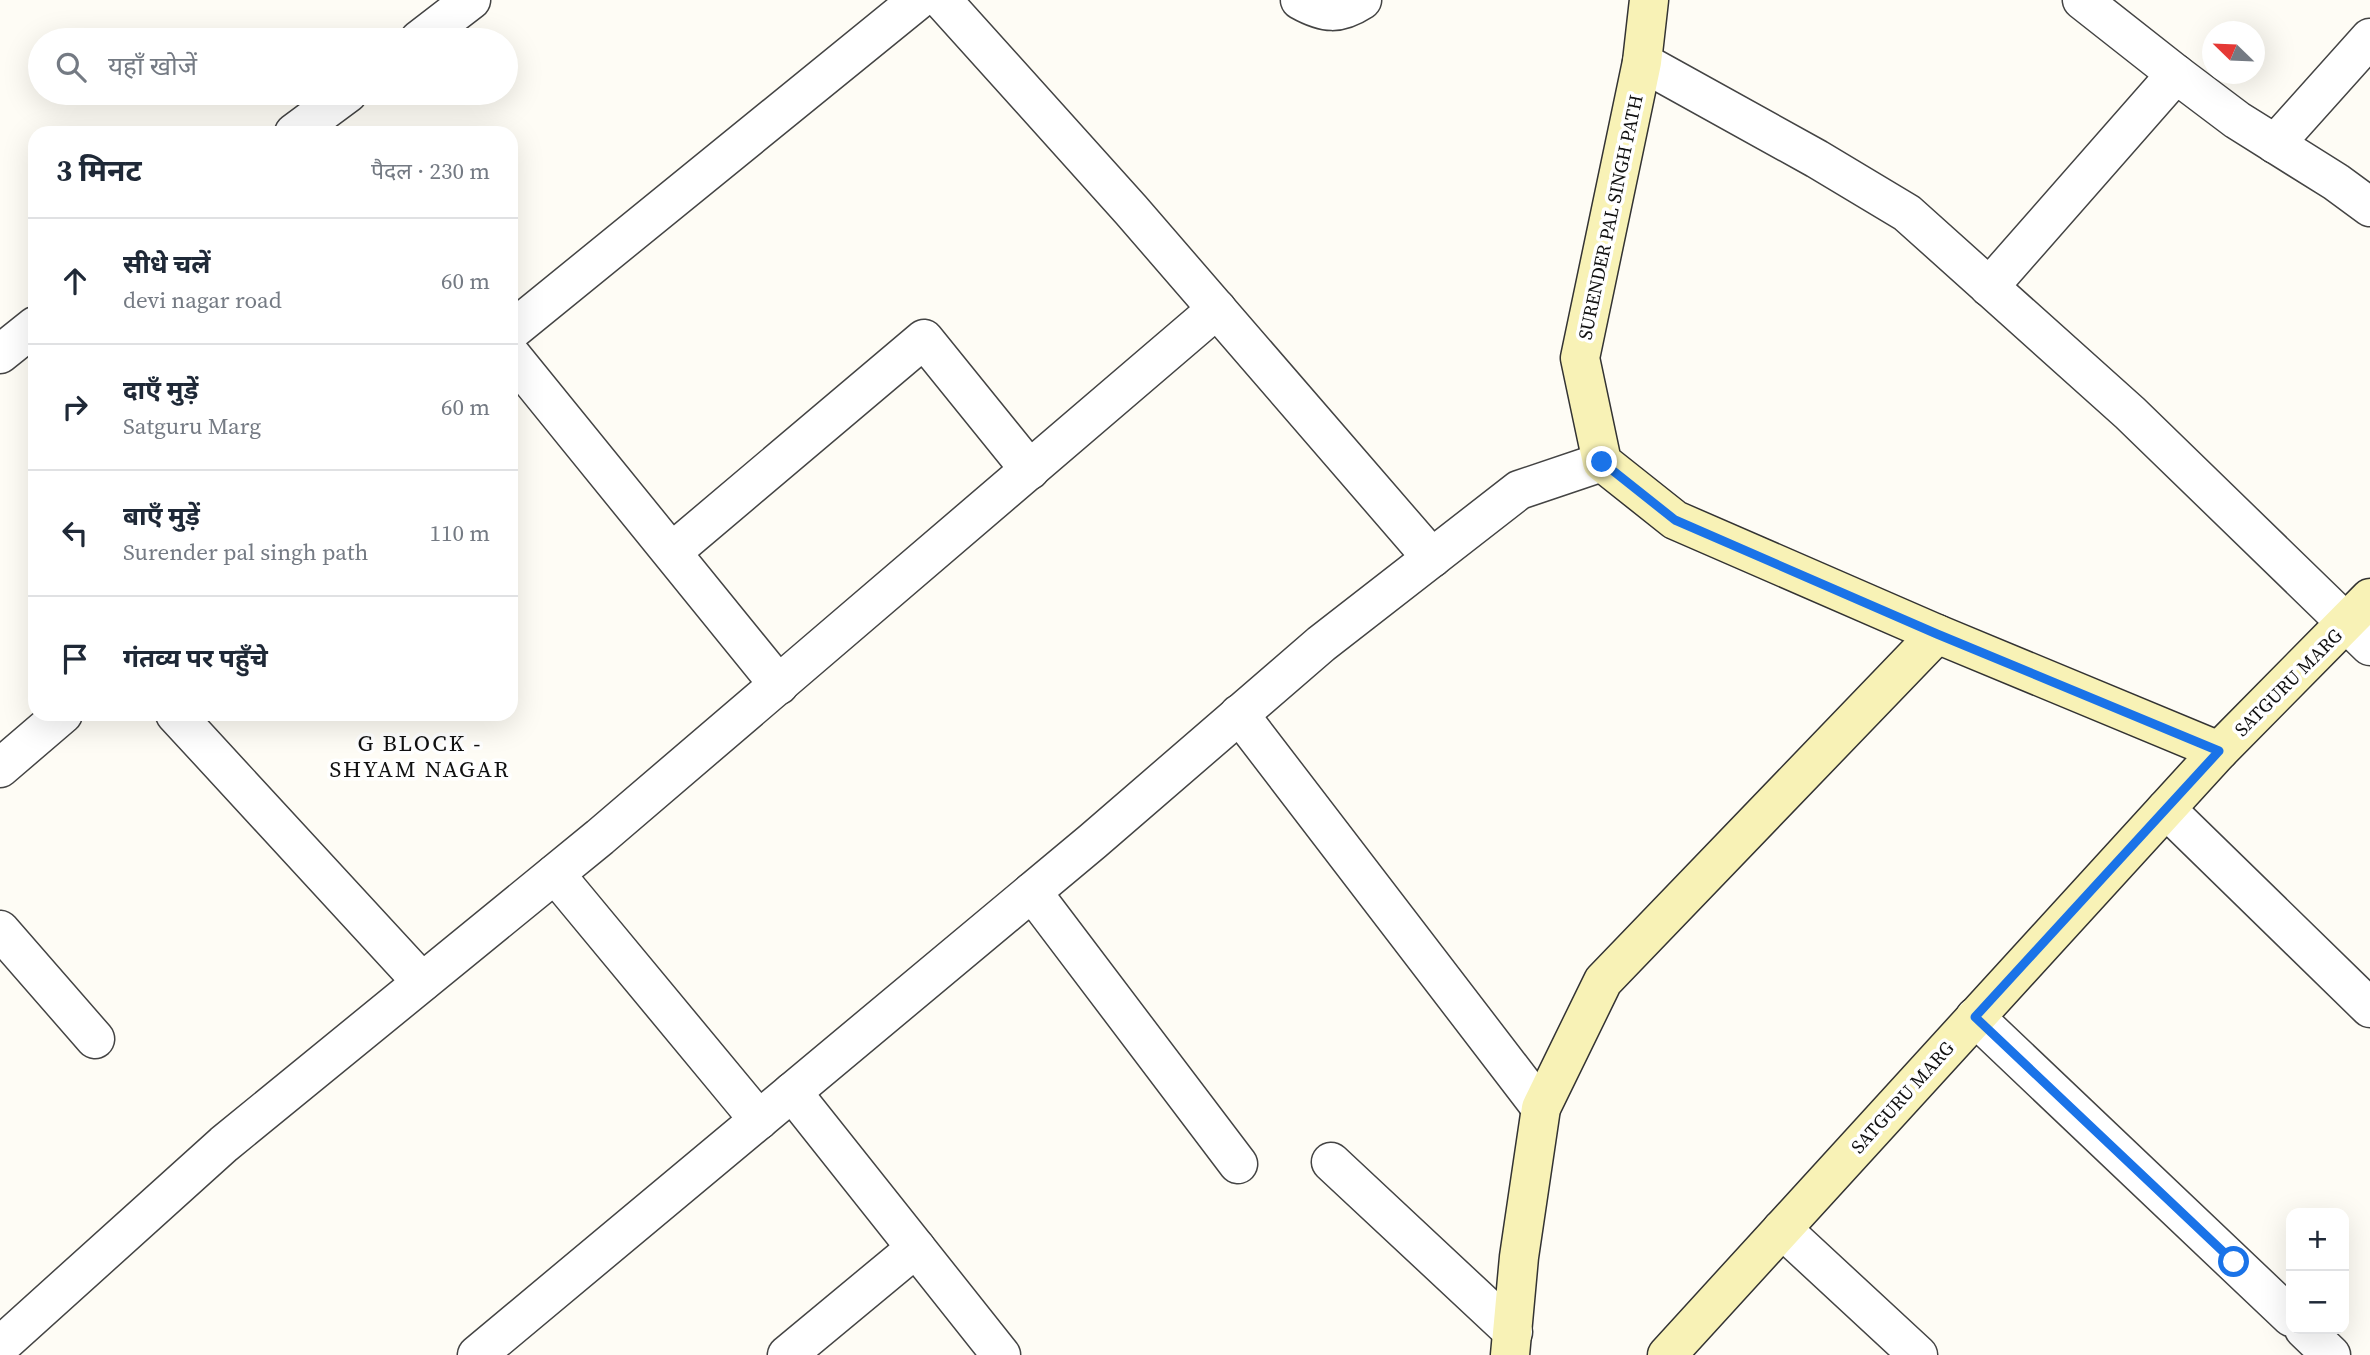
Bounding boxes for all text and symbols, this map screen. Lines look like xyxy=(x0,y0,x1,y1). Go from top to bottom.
north arrow xyxy=(2202,21,2265,84)
search box xyxy=(28,28,518,105)
icon: search xyxy=(52,48,90,86)
text: यहाँ खोजें xyxy=(108,48,197,84)
street label: SURENDER PAL SINGH PATH xyxy=(1571,92,1649,342)
text: 3 मिनट xyxy=(56,150,142,191)
text: पैदल · 230 m xyxy=(371,155,490,187)
text: सीधे चलें xyxy=(123,246,211,282)
icon: ahead xyxy=(56,262,94,300)
text: 60 m xyxy=(441,265,490,297)
text: devi nagar road xyxy=(123,284,282,316)
text: दाएँ मुड़ें xyxy=(123,372,198,408)
icon: right xyxy=(56,388,94,426)
text: 60 m xyxy=(441,391,490,423)
text: Satguru Marg xyxy=(123,410,261,442)
route end xyxy=(1586,446,1617,477)
text: बाएँ मुड़ें xyxy=(123,498,200,534)
icon: left xyxy=(56,514,94,552)
text: 110 m xyxy=(429,517,490,549)
text: Surender pal singh path xyxy=(123,536,368,568)
street label: SATGURU MARG xyxy=(2228,622,2348,742)
icon: arrive xyxy=(56,640,94,678)
text: गंतव्य पर पहुँचे xyxy=(123,640,268,676)
district label: G BLOCK - SHYAM NAGAR xyxy=(329,727,511,785)
street label: SATGURU MARG xyxy=(1845,1035,1959,1159)
map controls xyxy=(2286,1208,2349,1334)
button: + xyxy=(2286,1208,2349,1271)
route start xyxy=(2218,1246,2249,1277)
button: − xyxy=(2286,1271,2349,1334)

